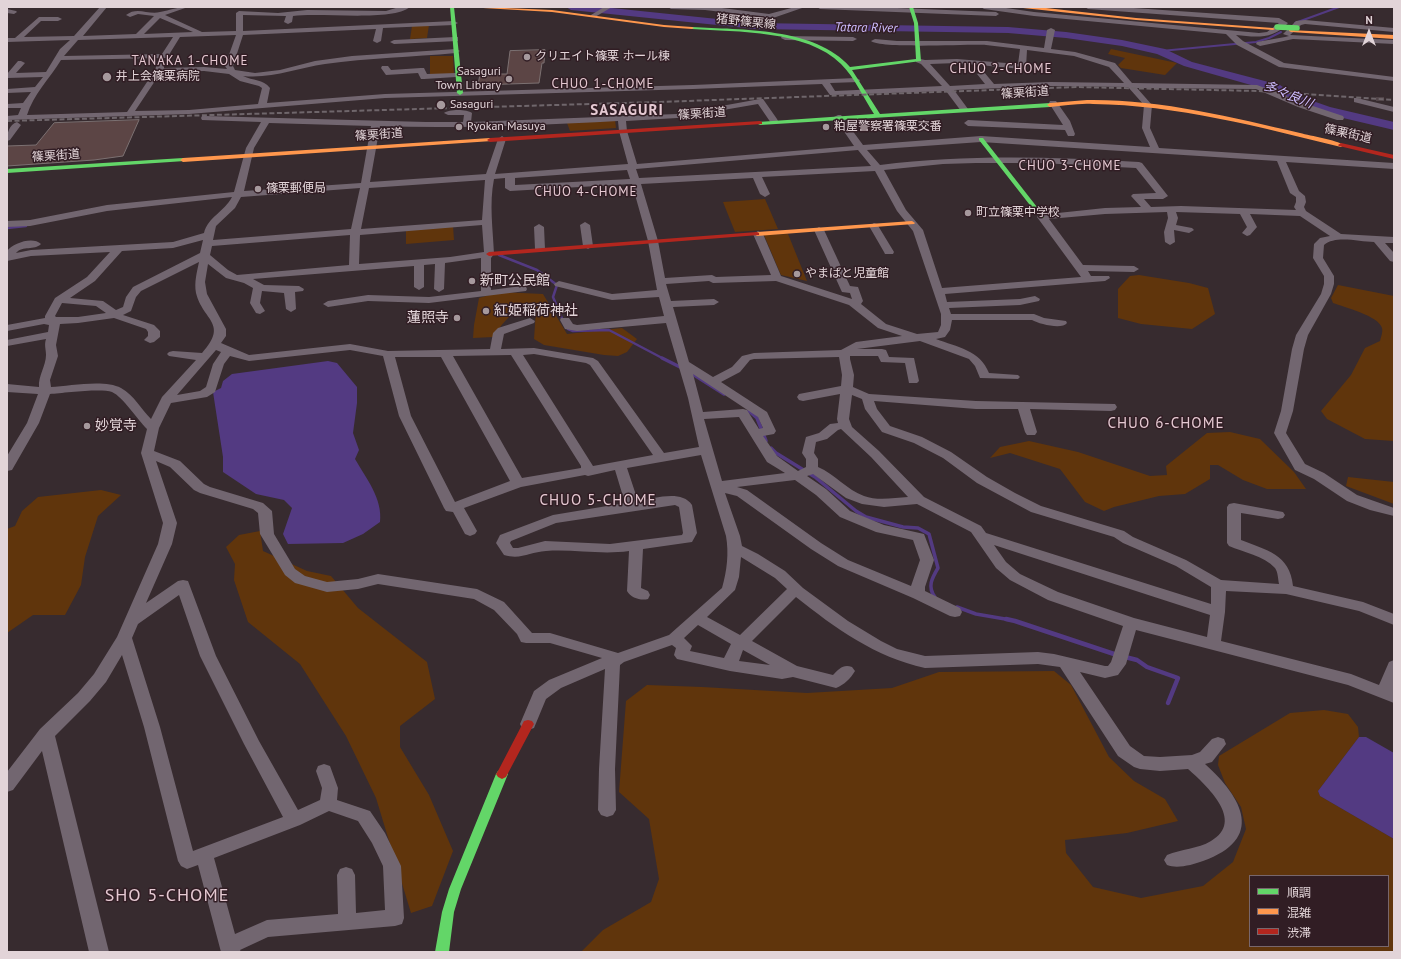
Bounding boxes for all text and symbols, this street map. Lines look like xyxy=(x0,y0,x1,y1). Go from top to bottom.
street label: 猪野篠栗線 xyxy=(715,12,777,32)
north arrow xyxy=(1349,12,1389,52)
text: N xyxy=(1365,13,1373,27)
water label: Tatara River xyxy=(835,20,897,36)
place label: クリエイト篠栗 ホール棟 xyxy=(535,50,670,64)
marker: クリエイト篠栗 ホール棟 xyxy=(522,52,532,62)
district label: TANAKA 1-CHOME xyxy=(132,53,248,69)
district label: CHUO 2-CHOME xyxy=(949,61,1053,77)
place label: Sasaguri Town Library xyxy=(435,65,501,93)
place label: 井上会篠栗病院 xyxy=(116,70,200,84)
marker: 井上会篠栗病院 xyxy=(101,71,113,83)
marker: Sasaguri Town Library xyxy=(504,74,514,84)
district label: CHUO 1-CHOME xyxy=(551,76,655,92)
water label: 多々良川 xyxy=(1261,78,1315,112)
street label: 篠栗街道 xyxy=(1001,84,1049,102)
place label: Sasaguri xyxy=(450,98,494,112)
marker: Sasaguri xyxy=(435,99,447,111)
district label: SASAGURI xyxy=(590,102,664,120)
street label: 篠栗街道 xyxy=(678,105,726,123)
place label: Ryokan Masuya xyxy=(467,120,546,134)
place label: 粕屋警察署篠栗交番 xyxy=(834,120,942,134)
marker: Ryokan Masuya xyxy=(454,122,464,132)
marker: 粕屋警察署篠栗交番 xyxy=(821,122,831,132)
street label: 篠栗街道 xyxy=(1323,122,1373,146)
street label: 篠栗街道 xyxy=(355,126,403,144)
street label: 篠栗街道 xyxy=(32,147,80,165)
district label: CHUO 3-CHOME xyxy=(1018,158,1122,174)
place label: 篠栗郵便局 xyxy=(266,182,326,196)
marker: 篠栗郵便局 xyxy=(253,184,263,194)
district label: CHUO 4-CHOME xyxy=(534,184,638,200)
place label: 町立篠栗中学校 xyxy=(976,206,1060,220)
marker: 町立篠栗中学校 xyxy=(963,208,973,218)
place label: やまばと児童館 xyxy=(805,267,889,281)
marker: やまばと児童館 xyxy=(792,269,802,279)
place label: 新町公民館 xyxy=(480,273,550,289)
marker: 新町公民館 xyxy=(467,276,477,286)
place label: 紅姫稲荷神社 xyxy=(494,303,578,319)
marker: 紅姫稲荷神社 xyxy=(481,306,491,316)
place label: 蓮照寺 xyxy=(407,310,449,326)
marker: 蓮照寺 xyxy=(452,313,462,323)
district label: CHUO 6-CHOME xyxy=(1107,415,1225,433)
place label: 妙覚寺 xyxy=(95,418,137,434)
marker: 妙覚寺 xyxy=(82,421,92,431)
district label: CHUO 5-CHOME xyxy=(539,492,657,510)
legend xyxy=(1249,875,1389,947)
district label: SHO 5-CHOME xyxy=(105,885,229,907)
text: 順調 xyxy=(1287,885,1311,900)
text: 混雑 xyxy=(1287,905,1311,920)
text: 渋滞 xyxy=(1287,925,1311,940)

